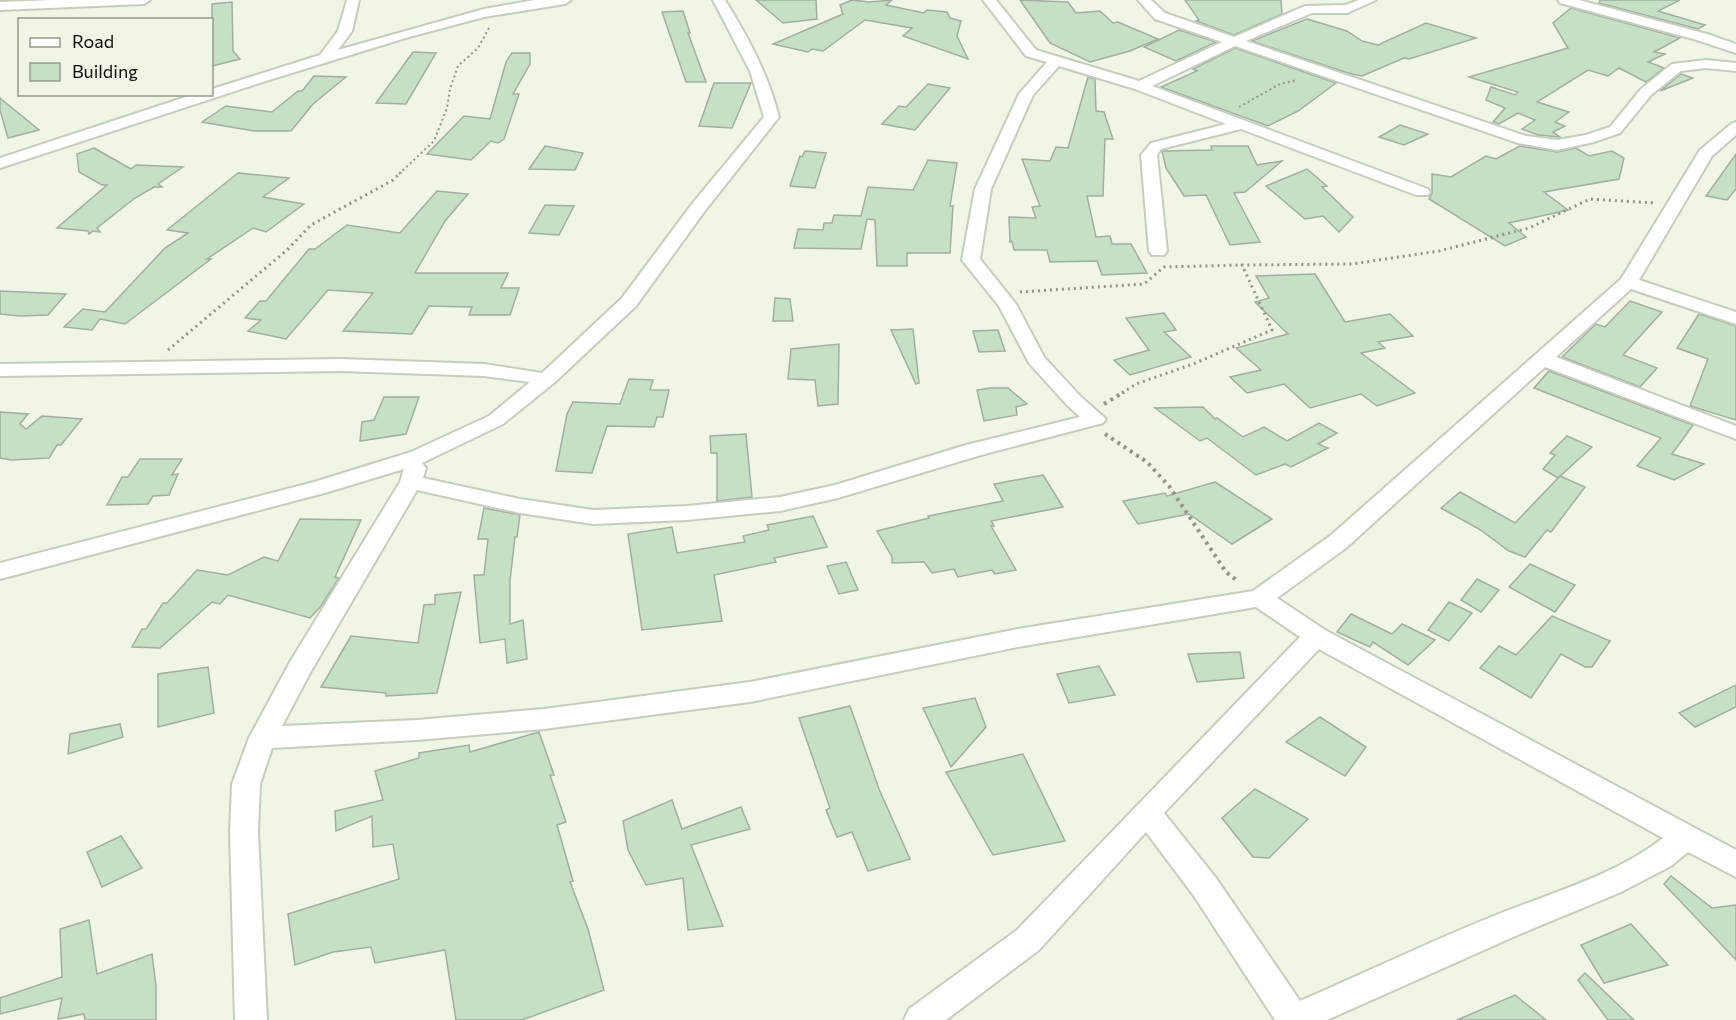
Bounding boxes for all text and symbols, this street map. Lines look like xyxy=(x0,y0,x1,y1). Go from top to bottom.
legend xyxy=(18,18,213,96)
text: Road xyxy=(72,30,114,52)
text: Building xyxy=(72,60,138,82)

